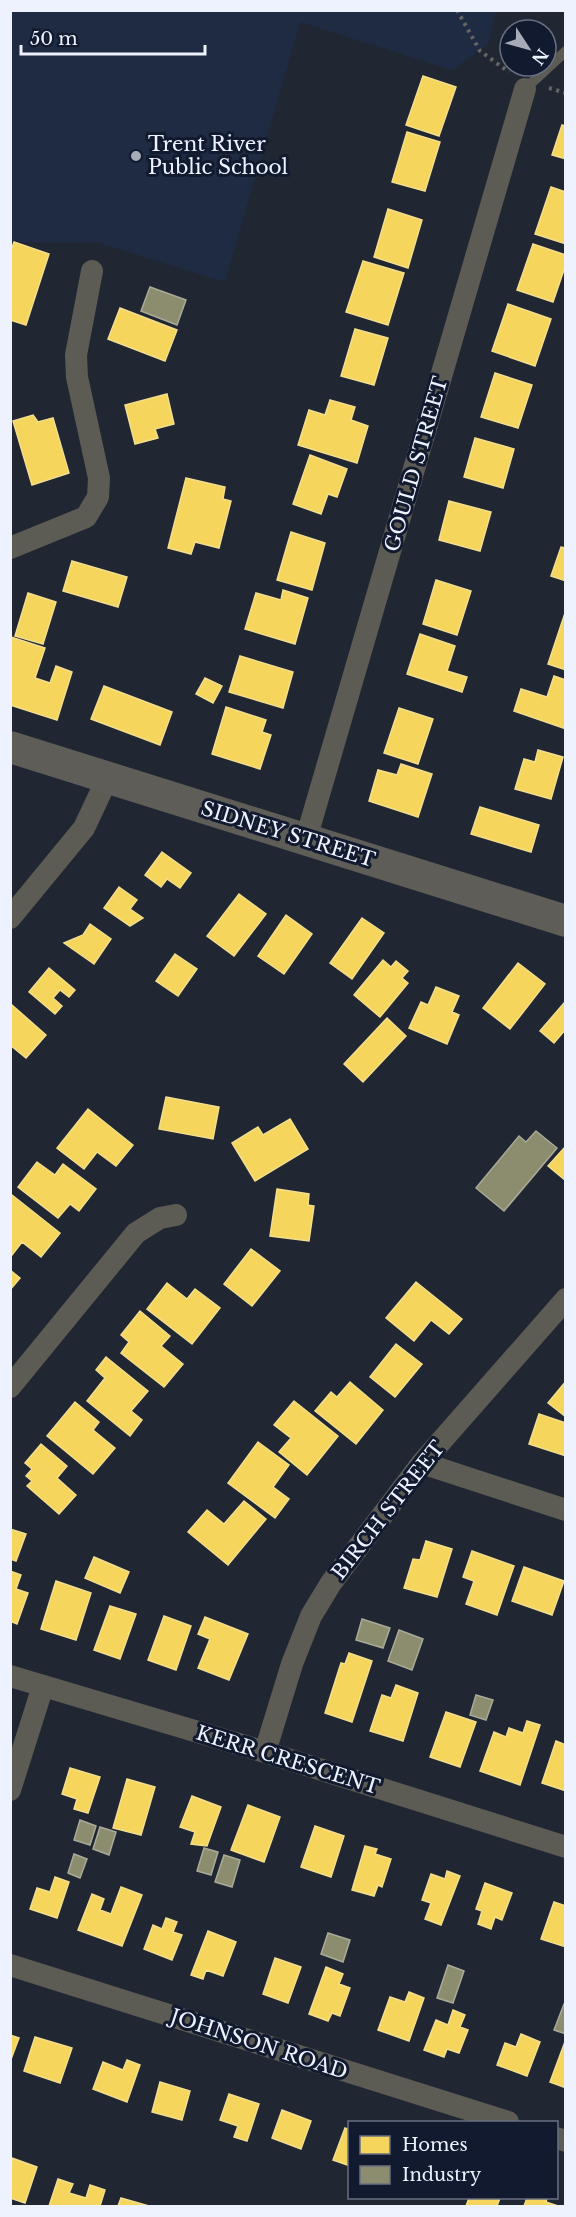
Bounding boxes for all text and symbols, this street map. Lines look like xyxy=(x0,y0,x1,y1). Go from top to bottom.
scale bar xyxy=(21,18,206,56)
north arrow xyxy=(498,18,558,78)
text: 50 m xyxy=(30,28,78,50)
text: N xyxy=(528,45,553,69)
place label: Trent River Public School xyxy=(148,132,288,179)
marker: Trent River Public School xyxy=(129,149,143,163)
street label: GOULD STREET xyxy=(380,374,452,554)
street label: SIDNEY STREET xyxy=(198,796,378,872)
street label: BIRCH STREET xyxy=(327,1436,449,1584)
street label: KERR CRESCENT xyxy=(193,1721,383,1799)
street label: JOHNSON ROAD xyxy=(165,2003,351,2084)
legend xyxy=(348,2121,558,2199)
text: Homes xyxy=(402,2134,468,2156)
text: Industry xyxy=(402,2164,482,2186)

